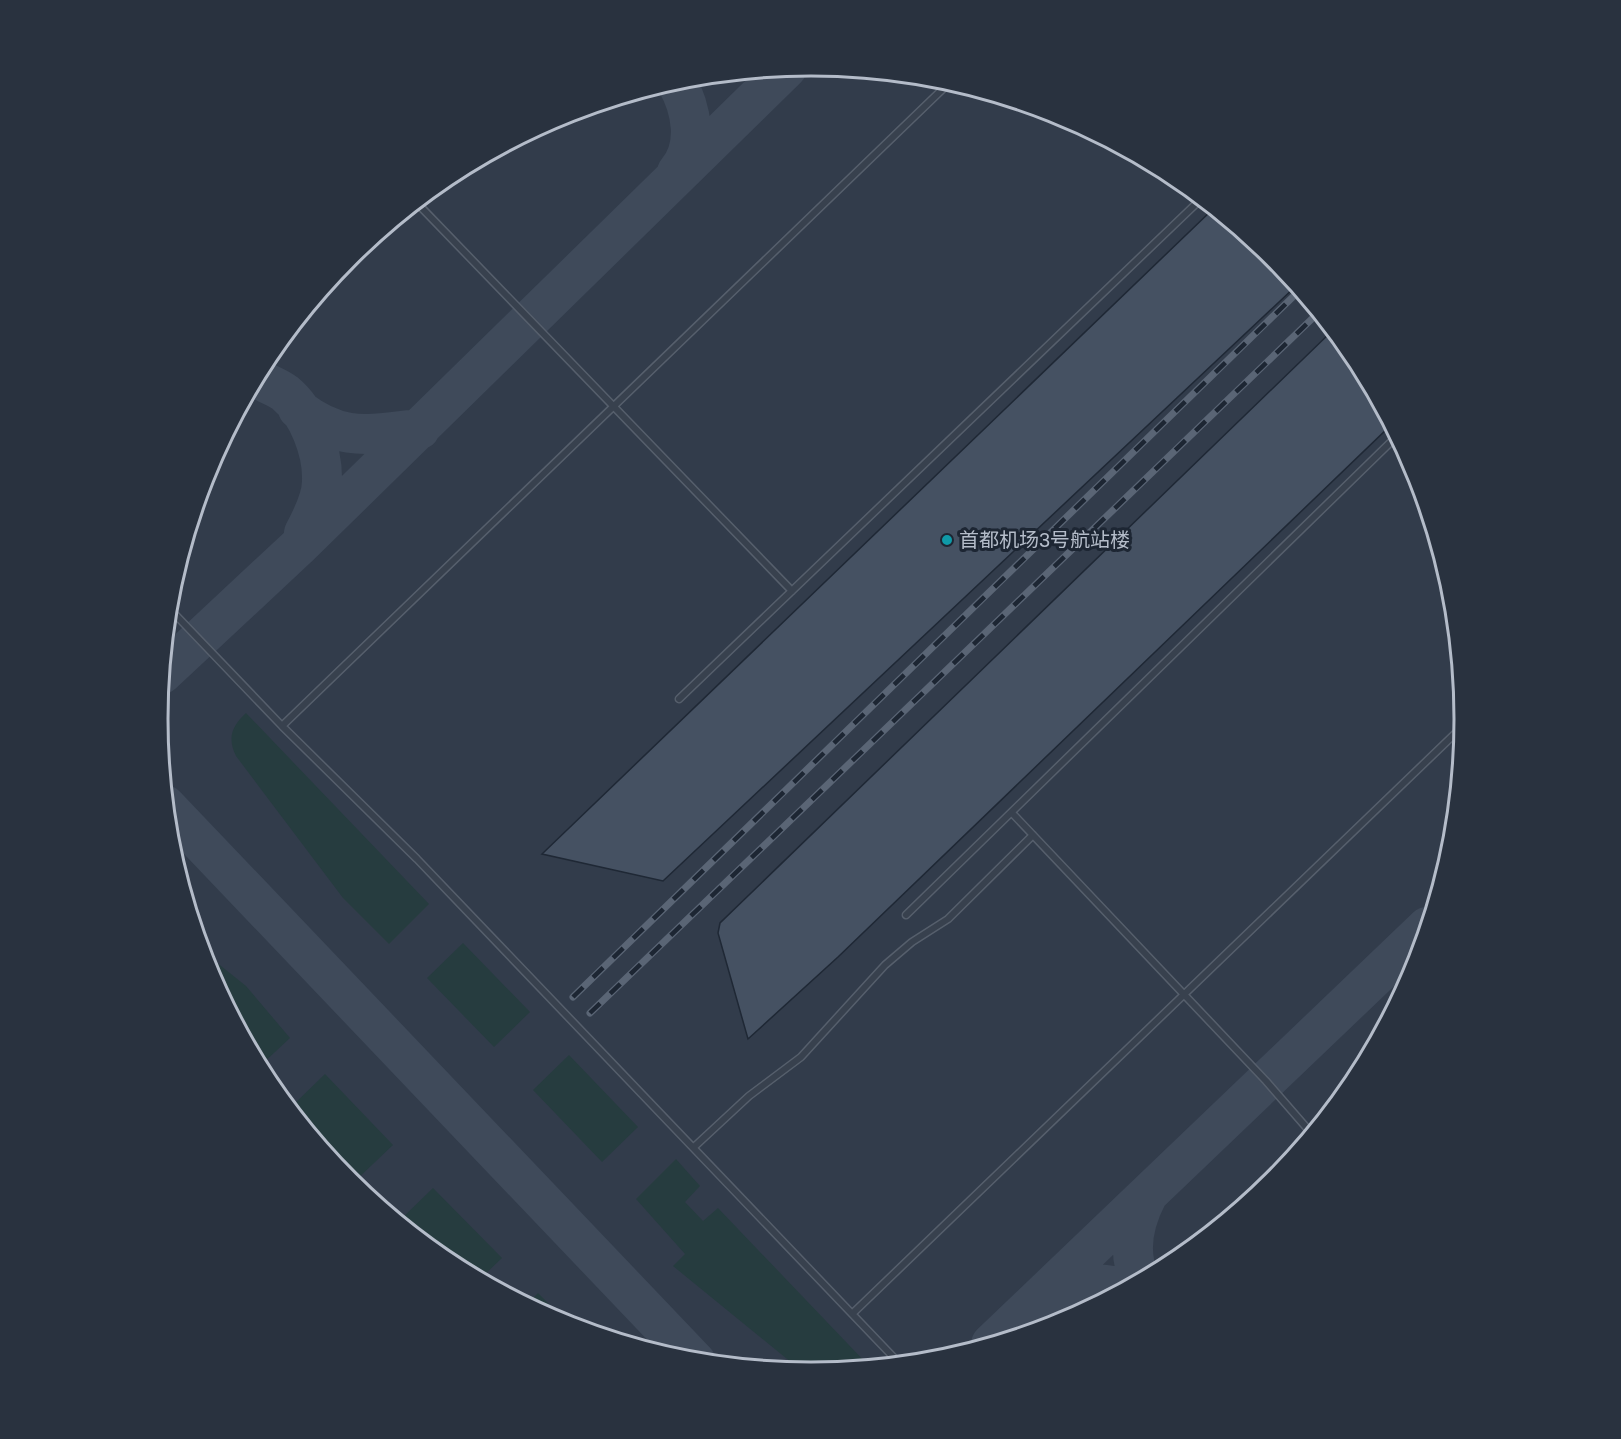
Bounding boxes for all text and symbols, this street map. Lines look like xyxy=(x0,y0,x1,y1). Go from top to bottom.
place label: 首都机场3号航站楼 xyxy=(959,529,1130,551)
marker: 首都机场3号航站楼 xyxy=(940,533,954,547)

